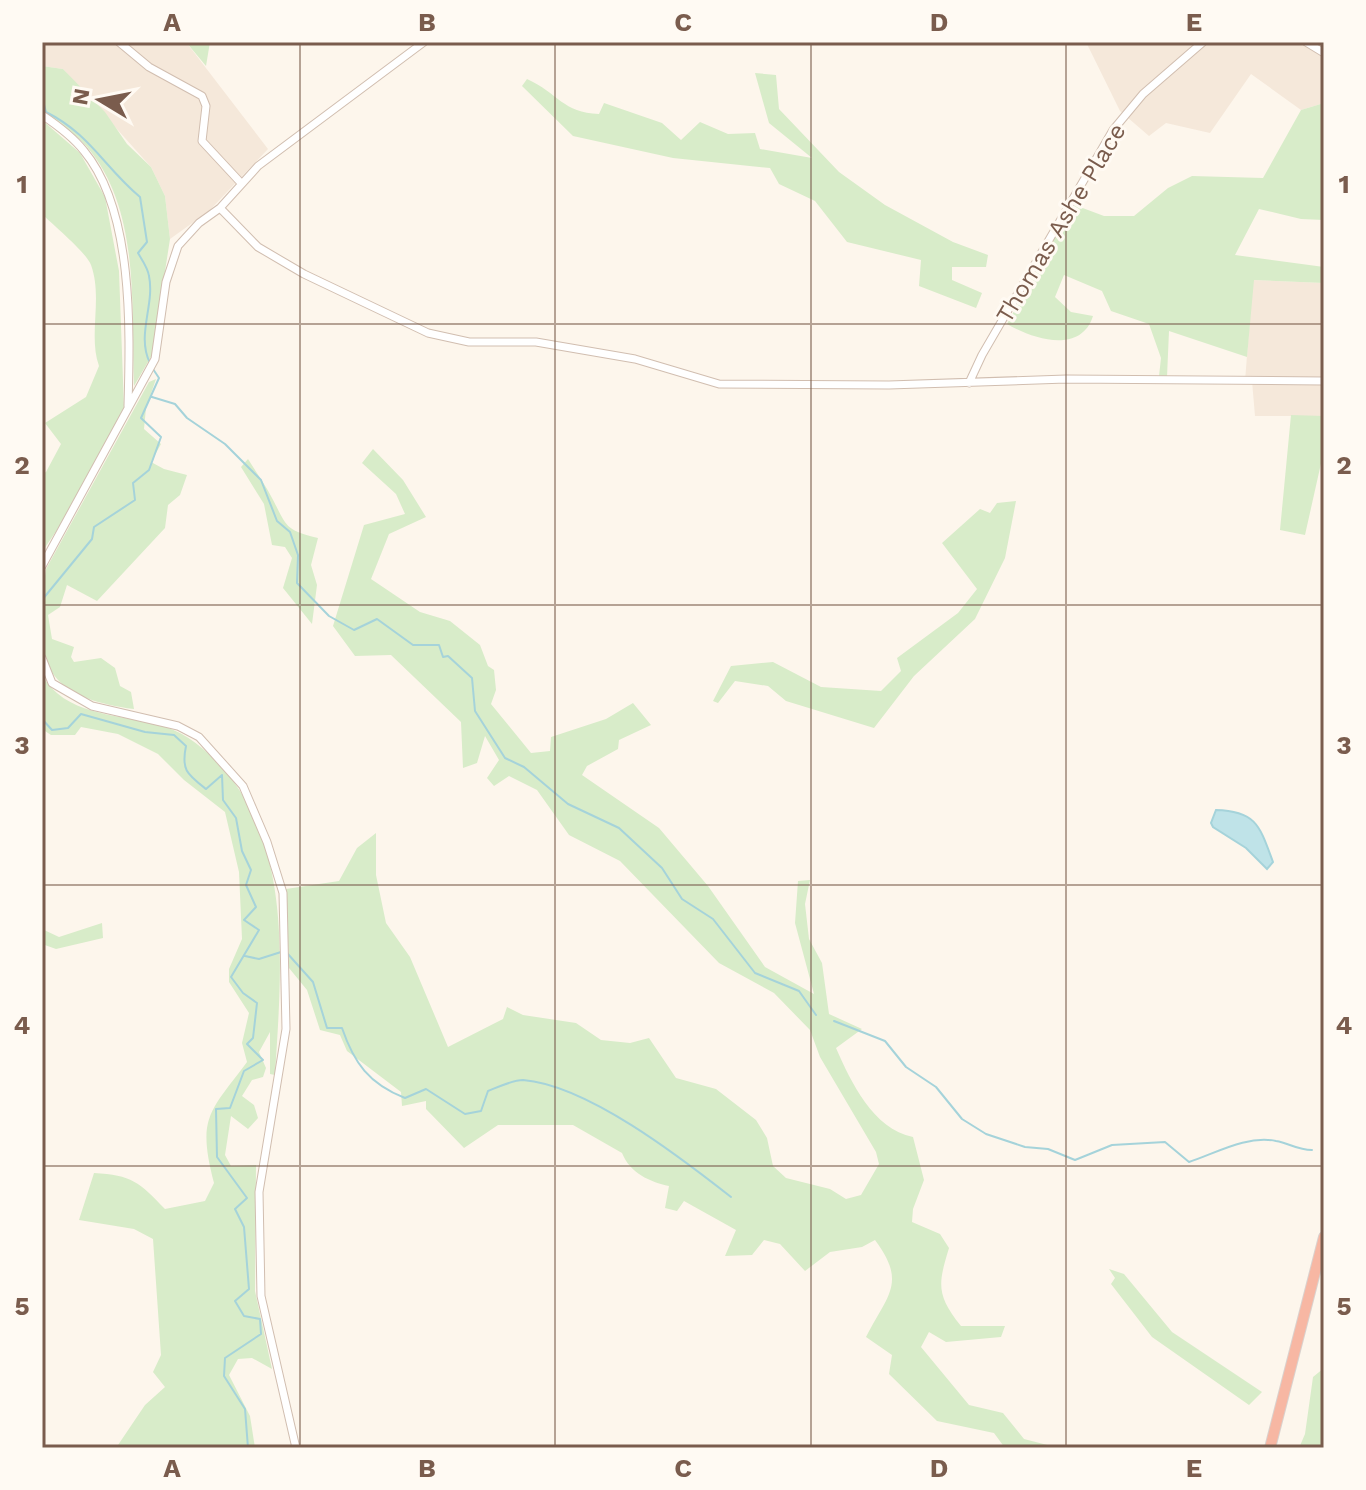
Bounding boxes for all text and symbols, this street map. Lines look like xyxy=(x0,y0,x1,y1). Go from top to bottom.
text: A xyxy=(163,7,181,37)
text: B xyxy=(418,7,436,37)
text: C xyxy=(674,7,692,37)
text: D xyxy=(930,7,948,37)
text: E xyxy=(1186,7,1202,37)
north arrow xyxy=(60,60,140,140)
text: N xyxy=(67,86,95,107)
street label: Thomas Ashe Place xyxy=(990,118,1132,328)
text: 1 xyxy=(16,169,28,199)
text: 1 xyxy=(1338,169,1350,199)
text: 2 xyxy=(14,450,30,480)
text: 2 xyxy=(1336,450,1352,480)
text: 3 xyxy=(14,730,30,760)
text: 3 xyxy=(1336,730,1352,760)
text: 4 xyxy=(14,1010,31,1040)
text: 4 xyxy=(1336,1010,1353,1040)
text: 5 xyxy=(14,1291,30,1321)
text: 5 xyxy=(1336,1291,1352,1321)
text: A xyxy=(163,1453,181,1483)
text: B xyxy=(418,1453,436,1483)
text: C xyxy=(674,1453,692,1483)
text: D xyxy=(930,1453,948,1483)
text: E xyxy=(1186,1453,1202,1483)

